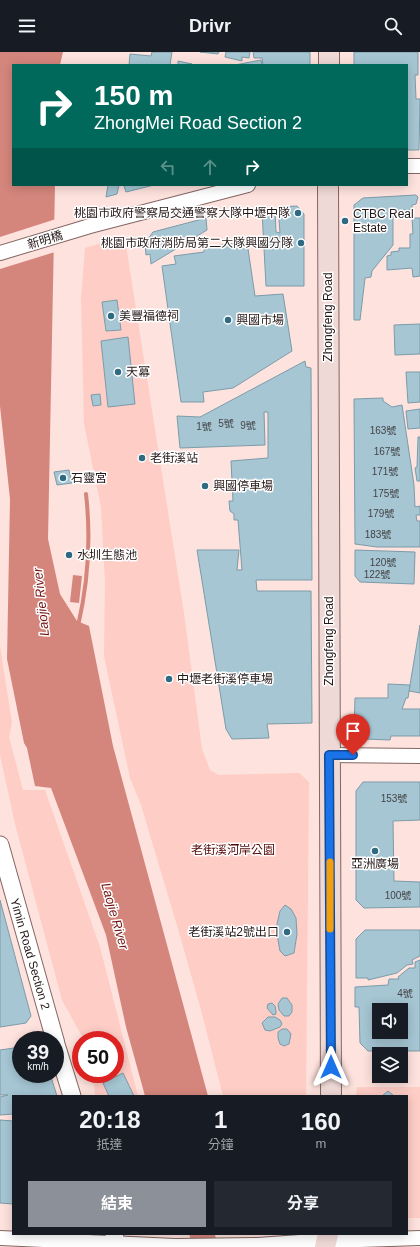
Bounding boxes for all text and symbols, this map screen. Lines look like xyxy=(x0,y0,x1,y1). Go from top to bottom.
icon: menu xyxy=(16,15,38,37)
icon: search xyxy=(382,15,404,37)
text: Drivr xyxy=(189,16,231,36)
icon: right xyxy=(28,80,80,132)
text: 150 m xyxy=(94,80,173,111)
text: ZhongMei Road Section 2 xyxy=(94,113,302,133)
icon: left xyxy=(157,156,179,178)
icon: ahead xyxy=(199,156,221,178)
icon: right xyxy=(241,156,263,178)
place label: 桃園市政府警察局交通警察大隊中壢中隊 xyxy=(74,206,290,220)
place label: CTBC Real Estate xyxy=(353,207,414,235)
marker: 桃園市政府警察局交通警察大隊中壢中隊 xyxy=(293,208,303,218)
marker: CTBC Real Estate xyxy=(340,216,350,226)
street label: 新明橋 xyxy=(26,228,64,252)
place label: 桃園市政府消防局第二大隊興國分隊 xyxy=(101,236,293,250)
marker: 桃園市政府消防局第二大隊興國分隊 xyxy=(296,238,306,248)
street label: Zhongfeng Road xyxy=(321,272,335,362)
place label: 美豐福德祠 xyxy=(119,309,179,323)
marker: 美豐福德祠 xyxy=(106,311,116,321)
place label: 興國市場 xyxy=(236,313,284,327)
marker: 興國市場 xyxy=(223,315,233,325)
place label: 天冪 xyxy=(126,365,150,379)
marker: 天冪 xyxy=(113,367,123,377)
house number: 5號 xyxy=(218,418,234,429)
house number: 9號 xyxy=(240,420,256,431)
house number: 1號 xyxy=(196,421,212,432)
house number: 163號 xyxy=(370,425,396,436)
house number: 167號 xyxy=(374,446,400,457)
place label: 老街溪站 xyxy=(150,451,198,465)
marker: 老街溪站 xyxy=(137,453,147,463)
house number: 171號 xyxy=(372,466,398,477)
place label: 石靈宮 xyxy=(71,471,107,485)
marker: 石靈宮 xyxy=(58,473,68,483)
place label: 興國停車場 xyxy=(213,479,273,493)
marker: 興國停車場 xyxy=(200,481,210,491)
house number: 175號 xyxy=(373,488,399,499)
house number: 179號 xyxy=(368,508,394,519)
house number: 183號 xyxy=(365,529,391,540)
place label: 水圳生態池 xyxy=(77,548,137,562)
marker: 水圳生態池 xyxy=(64,550,74,560)
house number: 120號 xyxy=(370,557,396,568)
water label: Laojie River xyxy=(30,566,52,637)
house number: 122號 xyxy=(364,569,390,580)
street label: Zhongfeng Road xyxy=(322,596,336,686)
place label: 中壢老街溪停車場 xyxy=(177,672,273,686)
marker: 中壢老街溪停車場 xyxy=(164,674,174,684)
pin xyxy=(336,714,370,755)
icon: arrive xyxy=(342,720,364,742)
house number: 153號 xyxy=(381,793,407,804)
park label: 老街溪河岸公園 xyxy=(191,843,275,857)
marker: 亞洲廣場 xyxy=(370,846,380,856)
place label: 亞洲廣場 xyxy=(351,857,399,871)
water label: Laojie River xyxy=(98,881,132,952)
house number: 100號 xyxy=(385,890,411,901)
street label: Yimin Road Section 2 xyxy=(7,897,53,1011)
place label: 老街溪站2號出口 xyxy=(188,925,279,939)
marker: 老街溪站2號出口 xyxy=(282,927,292,937)
house number: 4號 xyxy=(397,988,413,999)
map controls xyxy=(372,1003,408,1083)
button: sound xyxy=(372,1003,408,1039)
speed limit sign: 50 xyxy=(72,1031,124,1083)
text: 39 xyxy=(27,1041,49,1063)
position arrow xyxy=(310,1046,352,1088)
button: layers xyxy=(372,1047,408,1083)
text: km/h xyxy=(27,1061,49,1072)
text: 20:18 xyxy=(79,1106,141,1133)
text: 1 xyxy=(214,1106,227,1133)
text: 160 xyxy=(301,1108,341,1135)
text: m xyxy=(315,1136,326,1151)
text: 抵達 xyxy=(97,1137,123,1152)
text: 分鐘 xyxy=(208,1137,234,1152)
button: 結束 xyxy=(28,1181,206,1227)
button: 分享 xyxy=(214,1181,392,1227)

